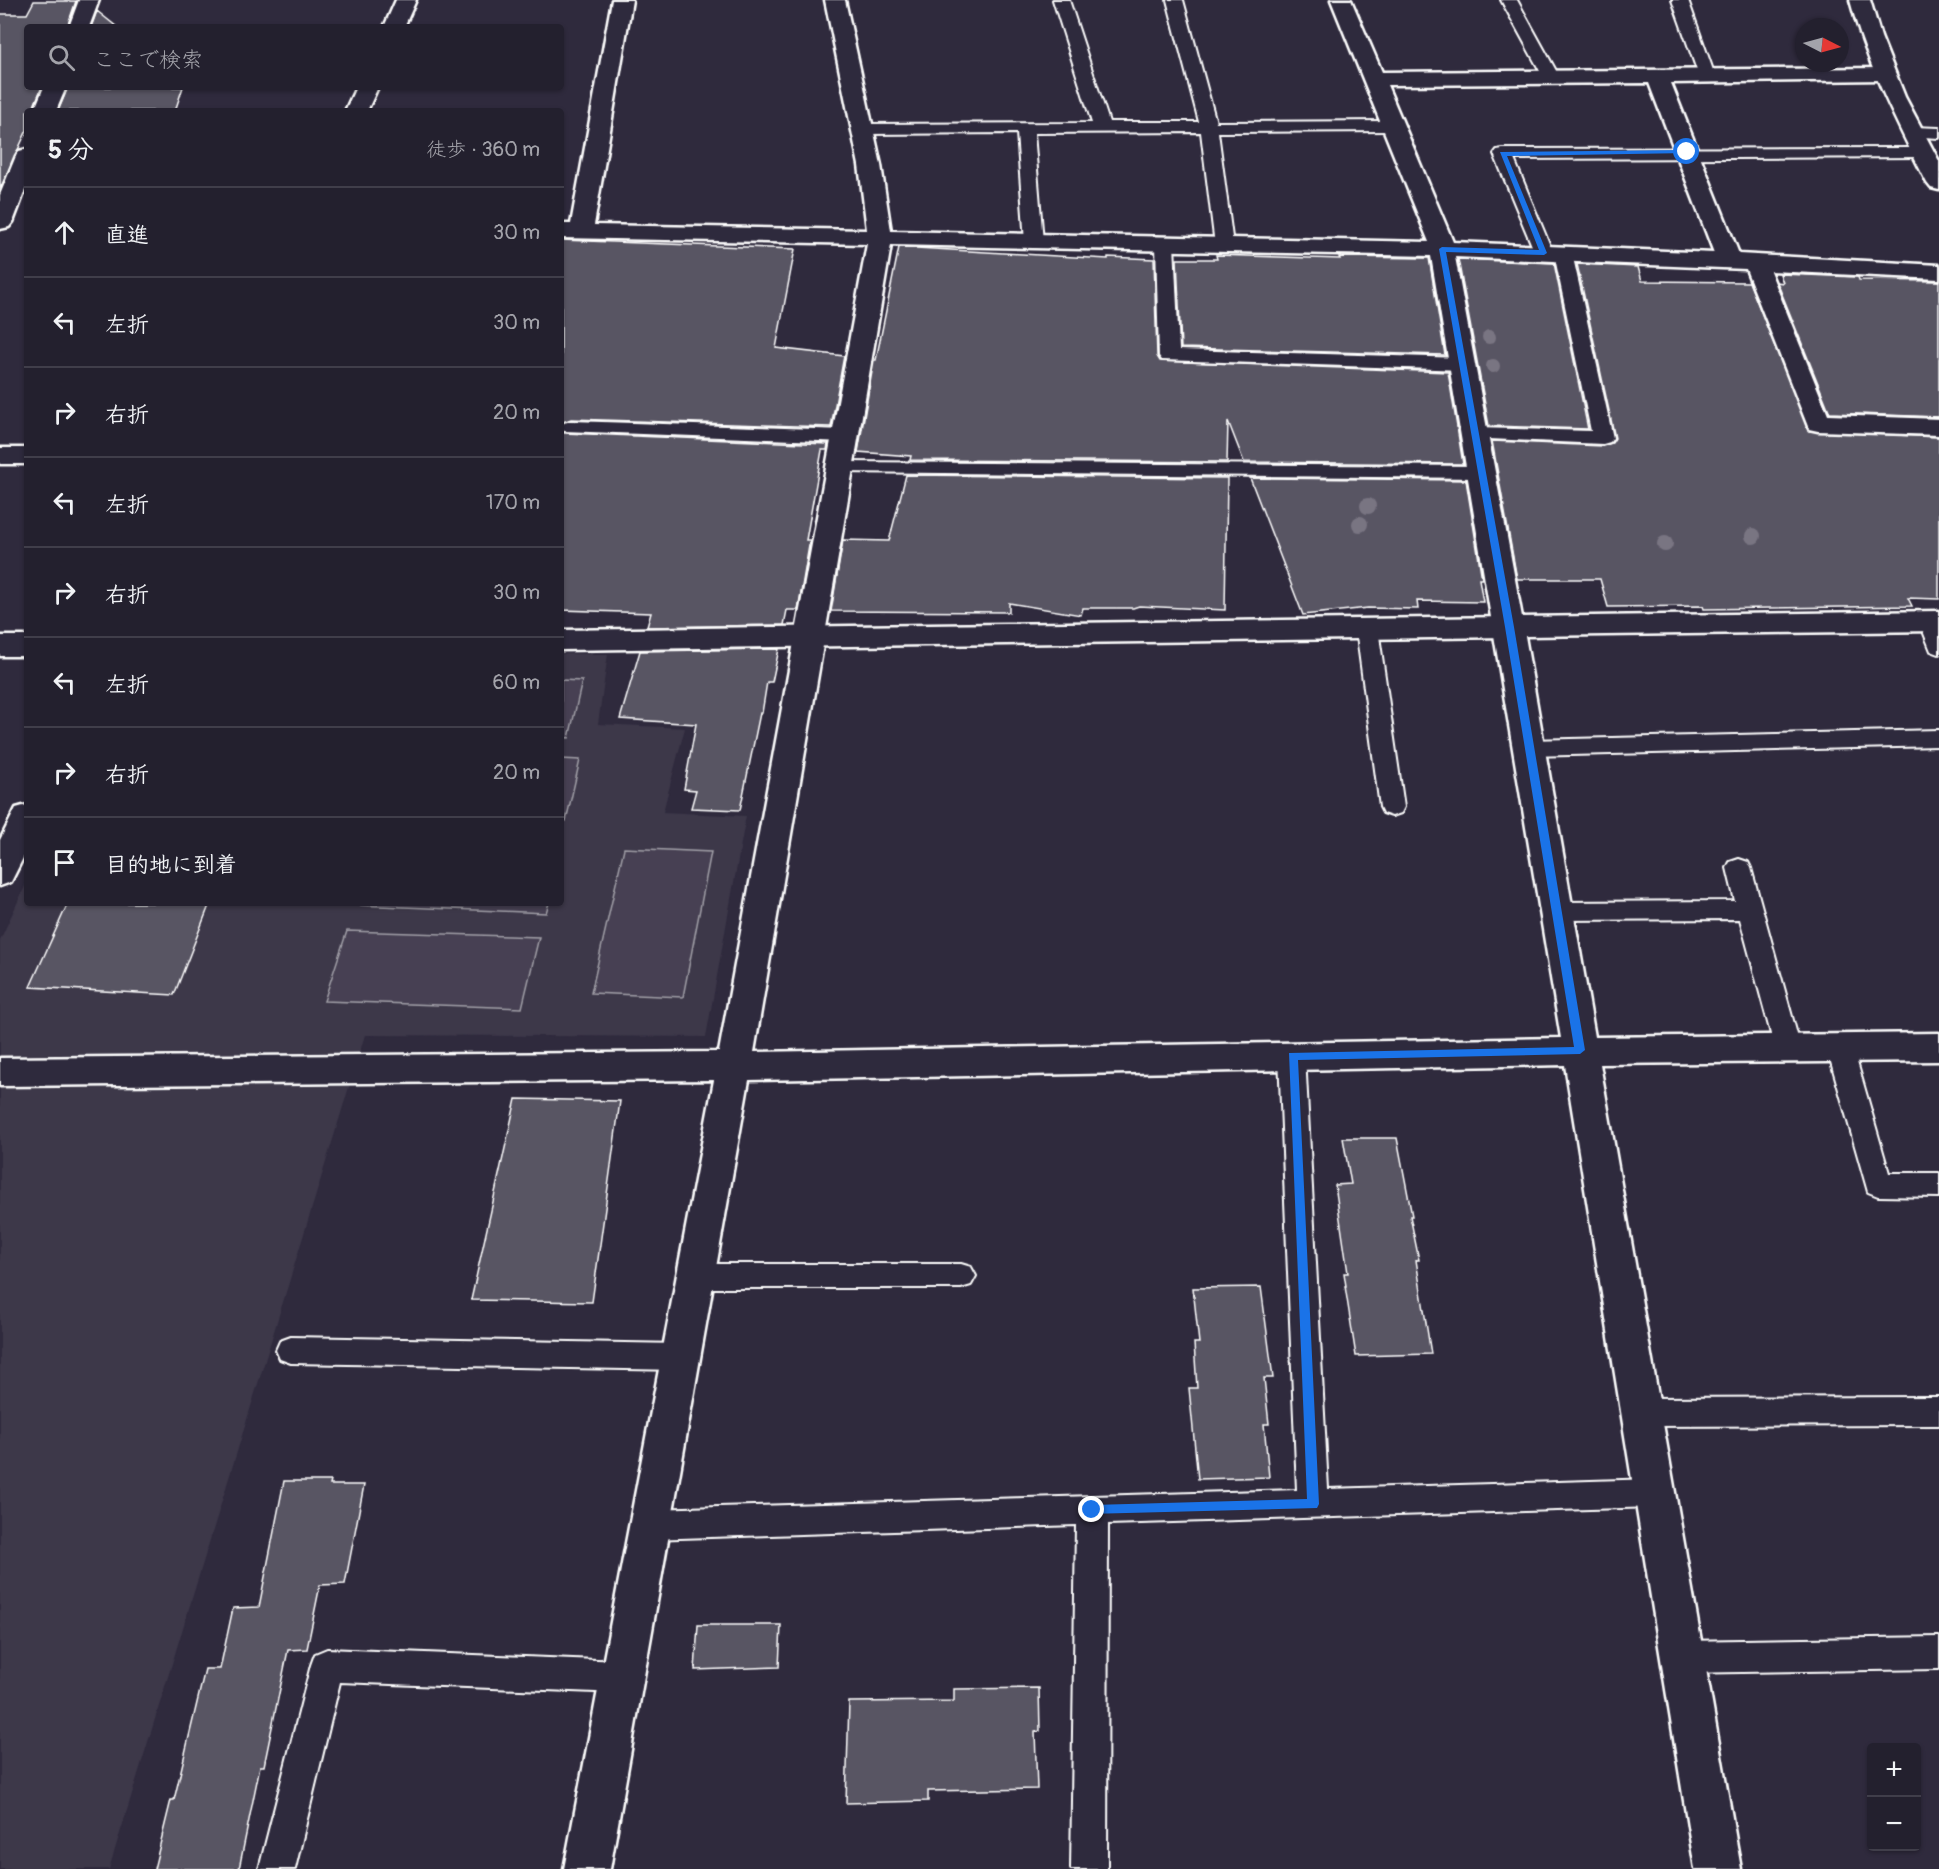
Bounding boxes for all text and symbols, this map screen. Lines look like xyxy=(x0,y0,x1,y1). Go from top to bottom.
north arrow xyxy=(1795,18,1849,72)
search box xyxy=(24,24,564,90)
icon: search xyxy=(45,41,78,74)
text: ここで検索 xyxy=(93,46,203,74)
text: 5 分 xyxy=(48,134,94,166)
text: 徒歩 · 360 m xyxy=(426,137,540,162)
route start xyxy=(1673,138,1699,164)
icon: ahead xyxy=(48,216,81,249)
text: 30 m xyxy=(493,220,540,245)
text: 直進 xyxy=(105,221,149,249)
icon: left xyxy=(48,306,81,339)
text: 30 m xyxy=(493,310,540,335)
text: 左折 xyxy=(105,311,149,339)
icon: right xyxy=(48,396,81,429)
text: 20 m xyxy=(493,400,540,425)
text: 右折 xyxy=(105,401,149,429)
icon: left xyxy=(48,486,81,519)
text: 170 m xyxy=(486,490,540,515)
text: 左折 xyxy=(105,491,149,519)
icon: right xyxy=(48,576,81,609)
text: 30 m xyxy=(493,580,540,605)
text: 右折 xyxy=(105,581,149,609)
icon: left xyxy=(48,666,81,699)
text: 60 m xyxy=(493,670,540,695)
text: 左折 xyxy=(105,671,149,699)
icon: right xyxy=(48,756,81,789)
text: 20 m xyxy=(493,760,540,785)
text: 右折 xyxy=(105,761,149,789)
icon: arrive xyxy=(48,846,81,879)
text: 目的地に到着 xyxy=(105,851,237,879)
route end xyxy=(1078,1496,1104,1522)
map controls xyxy=(1867,1743,1921,1851)
button: + xyxy=(1867,1743,1921,1797)
button: − xyxy=(1867,1797,1921,1851)

